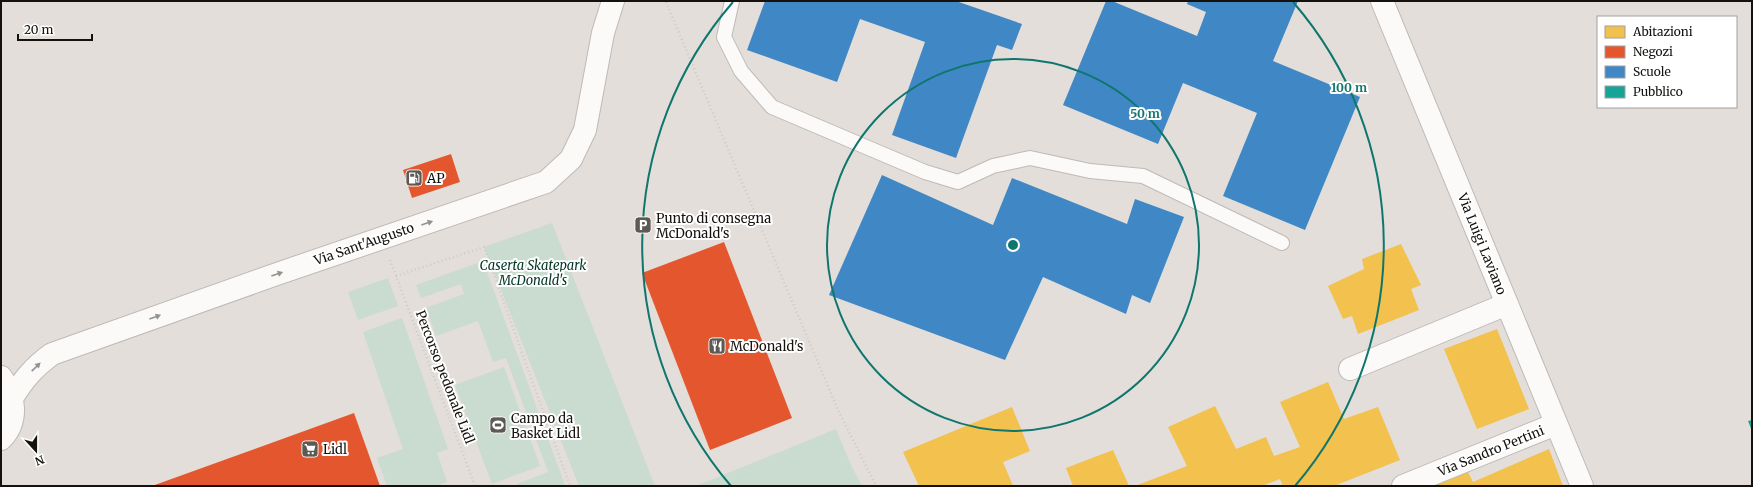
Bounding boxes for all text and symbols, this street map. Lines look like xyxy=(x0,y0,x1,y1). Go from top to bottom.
scale bar xyxy=(18,16,92,42)
legend xyxy=(1597,16,1737,108)
text: 20 m xyxy=(24,22,53,37)
text: Abitazioni xyxy=(1632,24,1693,39)
text: Negozi xyxy=(1633,44,1673,59)
text: Scuole xyxy=(1633,64,1671,79)
text: 100 m xyxy=(1331,80,1367,95)
text: Pubblico xyxy=(1633,84,1683,99)
text: 50 m xyxy=(1130,106,1160,121)
fuel station icon: AP xyxy=(404,168,424,188)
place label: AP xyxy=(426,170,445,187)
street label: Via Luigi Laviano xyxy=(1453,190,1510,298)
place label: Punto di consegna McDonald's xyxy=(656,210,771,242)
parking icon: Punto di consegna McDonald's xyxy=(633,215,653,235)
street label: Via Sant'Augusto xyxy=(311,219,417,269)
one-way arrow xyxy=(421,219,433,225)
centre of rings xyxy=(1006,238,1020,252)
park label: Caserta Skatepark McDonald's xyxy=(480,257,586,289)
one-way arrow xyxy=(272,270,284,276)
street label: Percorso pedonale Lidl xyxy=(412,308,478,446)
one-way arrow xyxy=(149,314,161,320)
restaurant icon: McDonald's xyxy=(707,336,727,356)
place label: McDonald's xyxy=(730,338,803,355)
one-way arrow xyxy=(31,362,41,372)
place label: Campo da Basket Lidl xyxy=(511,410,580,442)
sports icon: Campo da Basket Lidl xyxy=(488,415,508,435)
street label: Via Sandro Pertini xyxy=(1434,422,1547,480)
north arrow xyxy=(16,431,56,471)
supermarket icon: Lidl xyxy=(300,439,320,459)
place label: Lidl xyxy=(323,441,347,458)
text: N xyxy=(33,452,46,469)

